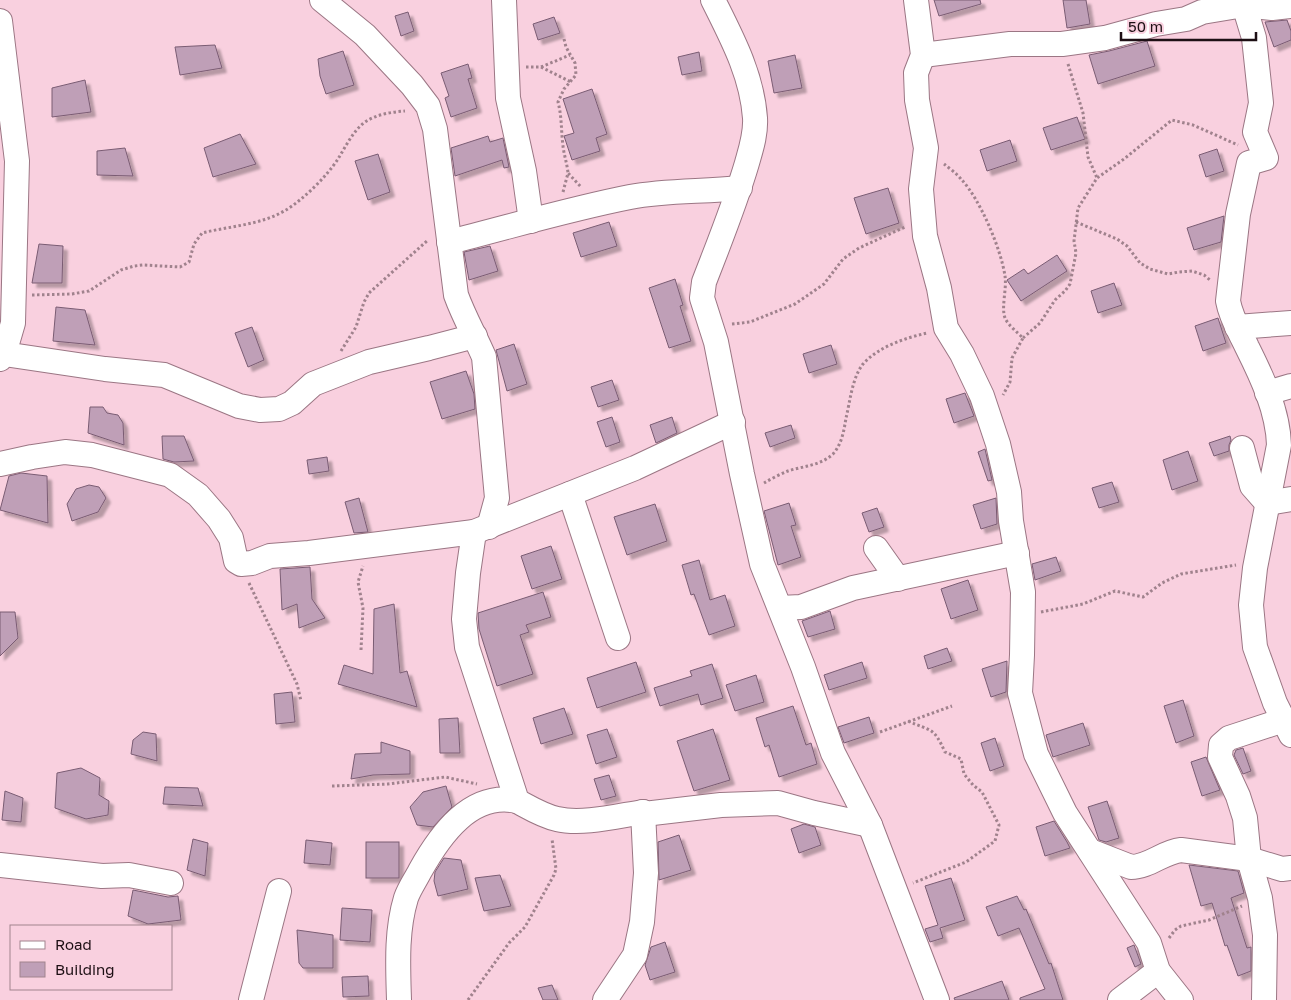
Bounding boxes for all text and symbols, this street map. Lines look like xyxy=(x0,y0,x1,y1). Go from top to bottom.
scale bar xyxy=(1121,10,1256,42)
text: 50 m xyxy=(1128,17,1163,35)
legend xyxy=(10,925,172,990)
text: Road xyxy=(55,935,92,953)
text: Building xyxy=(55,960,115,978)

